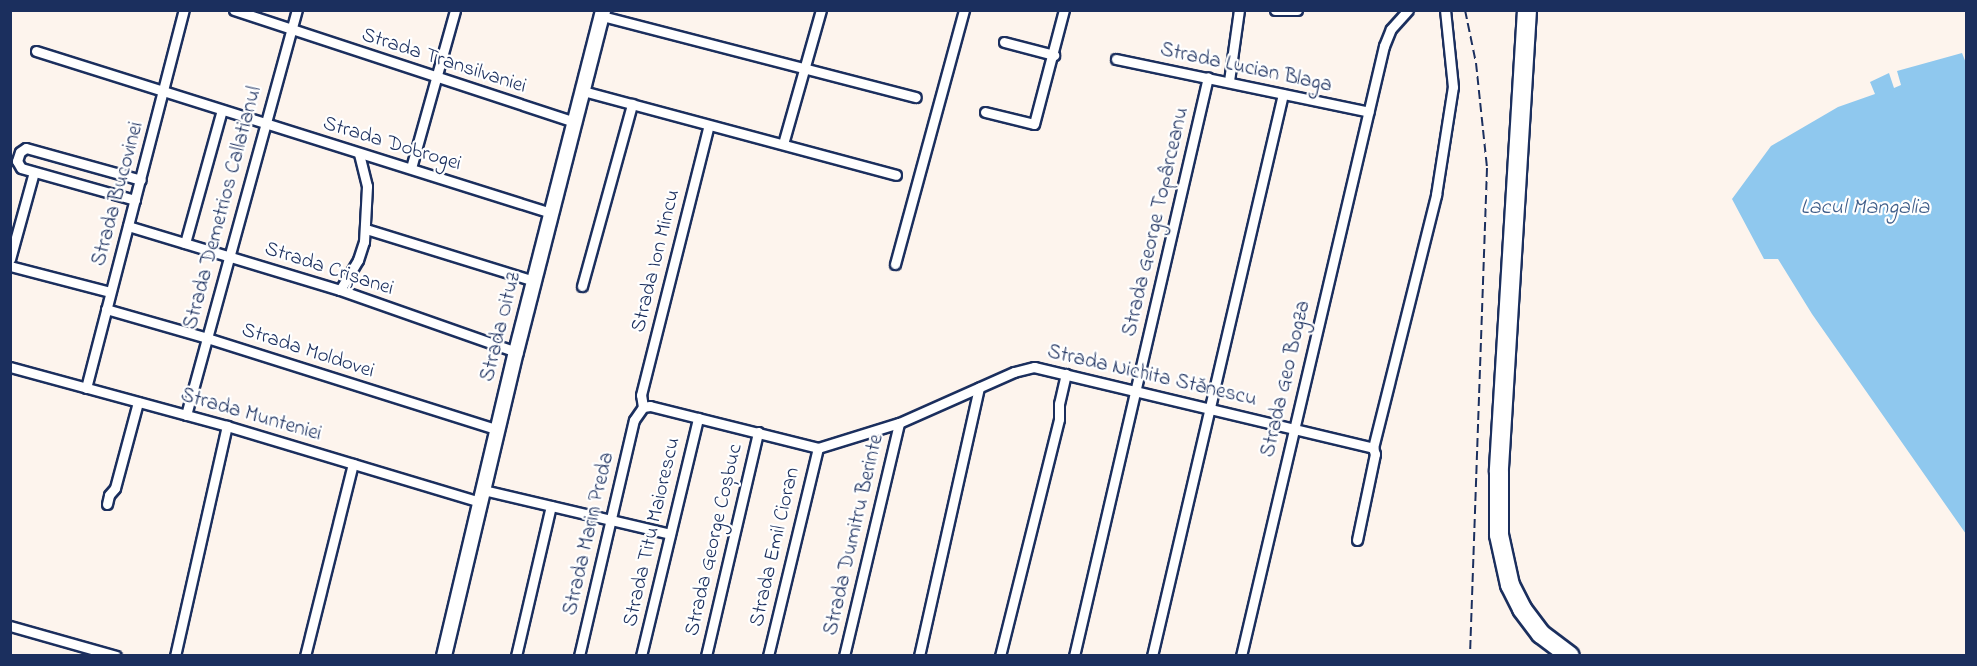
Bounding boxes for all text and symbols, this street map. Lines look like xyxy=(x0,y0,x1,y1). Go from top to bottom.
street label: Strada Transilvaniei xyxy=(358,22,530,100)
street label: Strada Lucian Blaga xyxy=(1158,37,1334,99)
street label: Strada Demetrios Callatianul xyxy=(178,84,268,332)
street label: Strada George Topârceanu xyxy=(1117,105,1195,339)
street label: Strada Dobrogei xyxy=(320,111,464,177)
street label: Strada Bucovinei xyxy=(87,119,149,269)
street label: Strada Ion Mincu xyxy=(626,187,686,335)
water label: Lacul Mangalia xyxy=(1801,196,1929,222)
street label: Strada Crișanei xyxy=(261,236,397,302)
street label: Strada Oituz xyxy=(475,270,527,384)
street label: Strada Geo Bogza xyxy=(1256,298,1316,460)
street label: Strada Moldovei xyxy=(238,318,378,384)
street label: Strada Nichita Stănescu xyxy=(1045,340,1259,412)
street label: Strada Munteniei xyxy=(178,383,324,447)
street label: Strada Dumitru Berinte xyxy=(819,432,889,638)
street label: Strada Titu Maiorescu xyxy=(618,435,686,629)
street label: Strada George Coșbuc xyxy=(680,441,748,639)
street label: Strada Marin Preda xyxy=(558,450,620,618)
street label: Strada Emil Cioran xyxy=(744,465,806,629)

